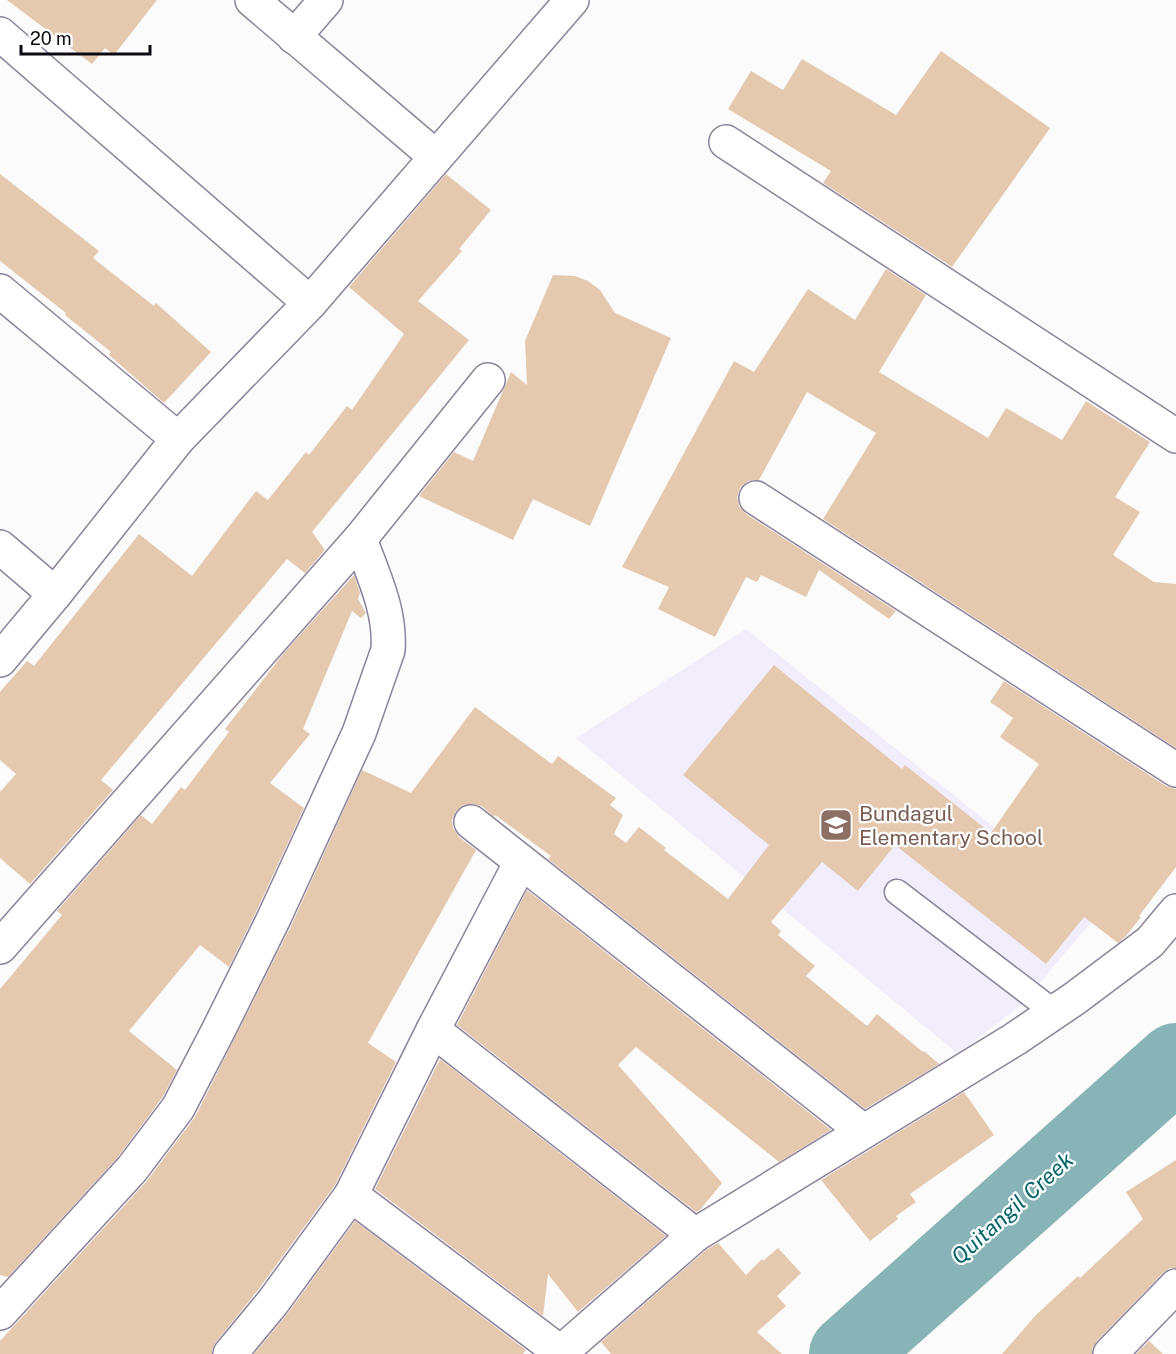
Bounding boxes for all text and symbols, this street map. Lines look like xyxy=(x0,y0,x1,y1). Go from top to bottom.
scale bar xyxy=(21,18,150,56)
text: 20 m xyxy=(30,28,72,49)
place label: Bundagul Elementary School xyxy=(859,801,1043,850)
school or university icon: Bundagul Elementary School xyxy=(818,807,854,843)
water label: Quitangil Creek xyxy=(946,1146,1078,1270)

